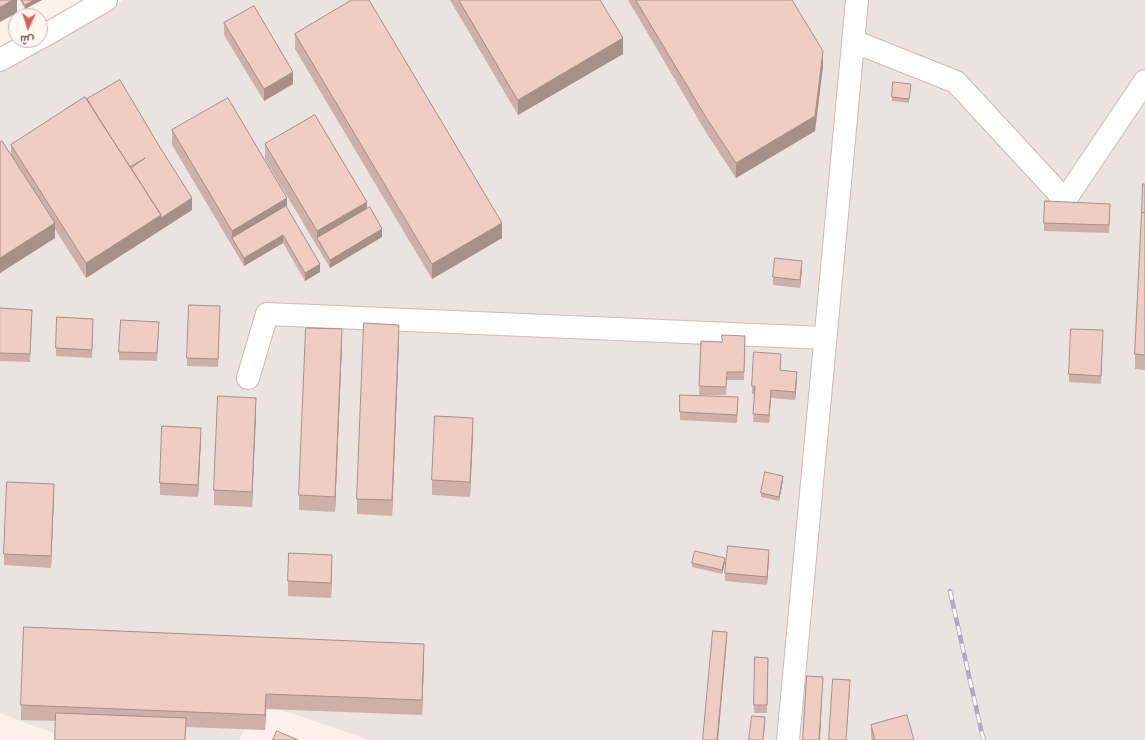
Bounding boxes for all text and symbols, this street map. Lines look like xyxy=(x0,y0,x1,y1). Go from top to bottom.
north arrow xyxy=(8,8,48,48)
text: ش xyxy=(20,31,35,46)

